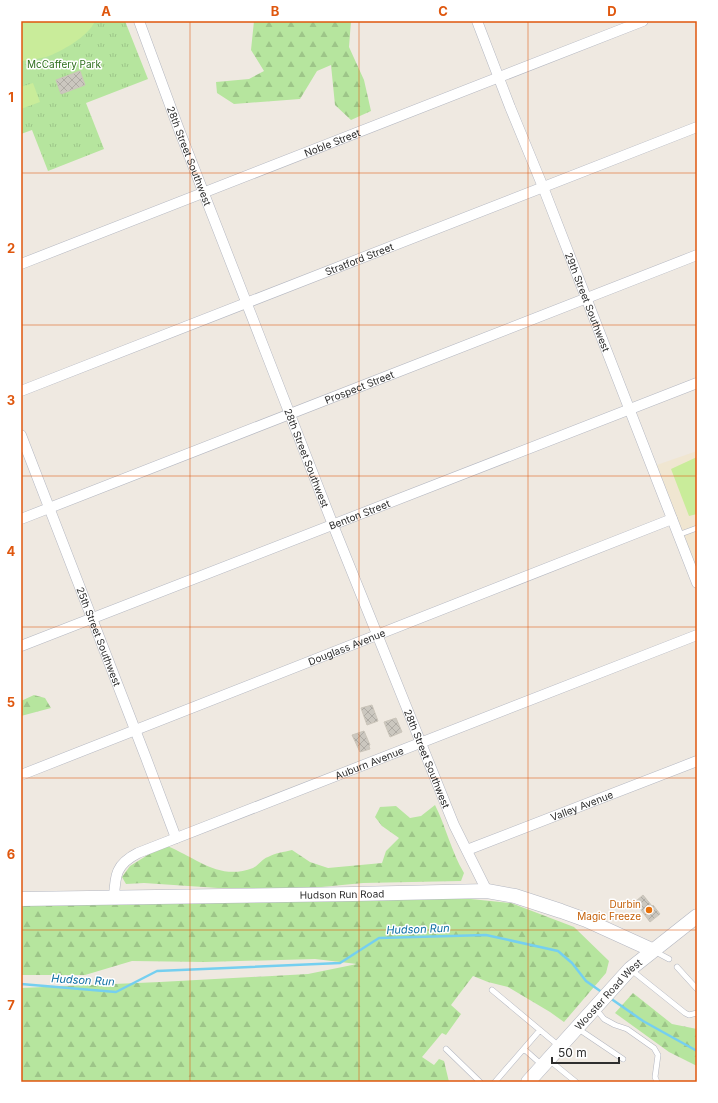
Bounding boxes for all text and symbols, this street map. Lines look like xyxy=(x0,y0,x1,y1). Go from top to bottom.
text: A xyxy=(101,3,111,19)
text: B xyxy=(271,3,280,19)
text: C xyxy=(438,3,448,19)
text: D xyxy=(607,3,617,19)
park label: McCaffery Park xyxy=(27,58,101,70)
text: 1 xyxy=(8,89,14,105)
street label: 28th Street Southwest xyxy=(165,105,214,208)
street label: Noble Street xyxy=(302,126,362,159)
text: 2 xyxy=(7,240,15,256)
street label: Stratford Street xyxy=(323,240,396,278)
street label: 29th Street Southwest xyxy=(563,251,613,354)
street label: Prospect Street xyxy=(323,368,396,406)
text: 3 xyxy=(7,392,15,408)
street label: 28th Street Southwest xyxy=(282,407,332,510)
street label: Benton Street xyxy=(327,497,392,532)
text: 4 xyxy=(7,543,16,559)
street label: 25th Street Southwest xyxy=(74,585,124,688)
street label: Douglass Avenue xyxy=(306,626,387,667)
text: 5 xyxy=(7,694,15,710)
street label: 28th Street Southwest xyxy=(402,708,453,810)
street label: Auburn Avenue xyxy=(333,744,405,782)
street label: Valley Avenue xyxy=(549,788,615,823)
text: 6 xyxy=(7,846,15,862)
street label: Hudson Run Road xyxy=(300,887,384,901)
place label: Durbin Magic Freeze xyxy=(577,898,641,922)
marker: Durbin Magic Freeze xyxy=(644,905,654,915)
water label: Hudson Run xyxy=(386,921,450,937)
street label: Wooster Road West xyxy=(572,956,645,1032)
water label: Hudson Run xyxy=(51,971,116,989)
text: 7 xyxy=(7,997,15,1013)
scale bar xyxy=(552,1039,619,1065)
text: 50 m xyxy=(558,1045,587,1060)

